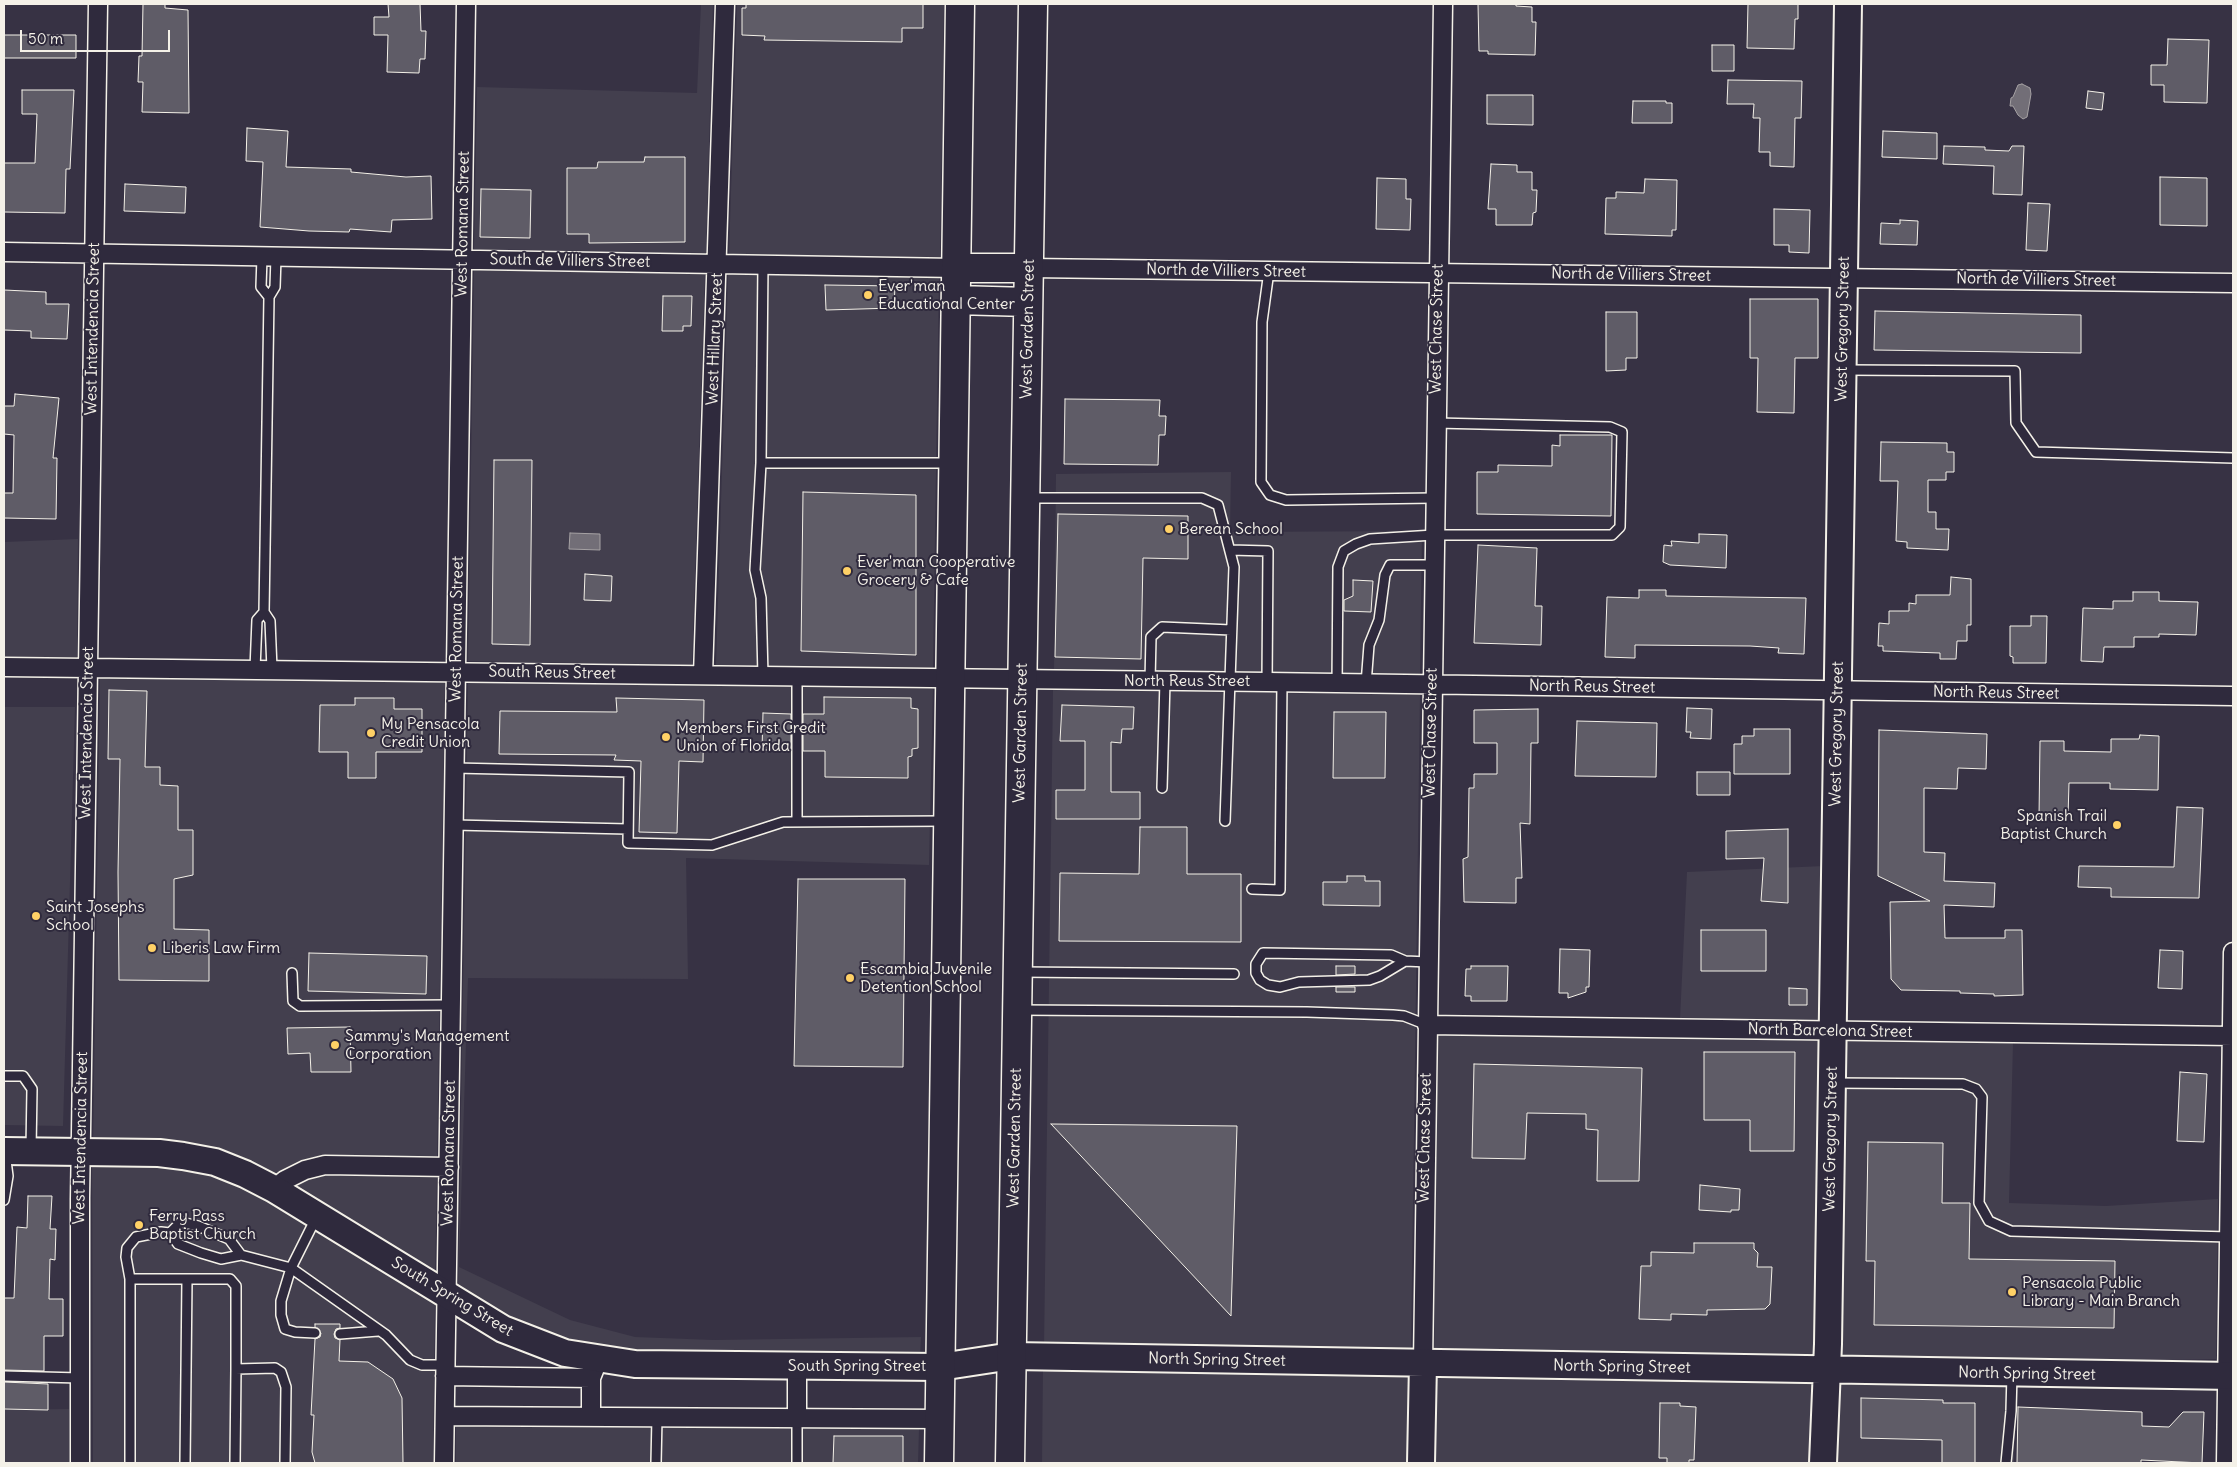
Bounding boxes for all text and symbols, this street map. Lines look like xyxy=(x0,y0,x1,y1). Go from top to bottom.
scale bar xyxy=(22,20,172,52)
text: 50 m xyxy=(28,29,63,48)
street label: West Romana Street xyxy=(452,151,474,297)
street label: West Intendencia Street xyxy=(82,242,104,416)
street label: South de Villiers Street xyxy=(489,250,651,272)
street label: West Gregory Street xyxy=(1832,256,1854,402)
street label: West Garden Street xyxy=(1017,259,1039,399)
street label: North de Villiers Street xyxy=(1146,260,1306,282)
street label: West Chase Street xyxy=(1426,264,1448,394)
street label: North de Villiers Street xyxy=(1551,264,1711,286)
street label: North de Villiers Street xyxy=(1956,269,2116,291)
street label: West Hillary Street xyxy=(703,272,727,406)
place label: Ever'man Educational Center xyxy=(878,276,1015,314)
marker: Ever'man Educational Center xyxy=(862,289,874,301)
place label: Berean School xyxy=(1179,519,1283,539)
marker: Berean School xyxy=(1163,523,1175,535)
place label: Ever'man Cooperative Grocery & Cafe xyxy=(857,552,1015,590)
street label: West Romana Street xyxy=(446,556,468,702)
marker: Ever'man Cooperative Grocery & Cafe xyxy=(841,565,853,577)
street label: West Intendencia Street xyxy=(76,646,98,820)
street label: West Gregory Street xyxy=(1826,661,1848,807)
street label: South Reus Street xyxy=(488,662,616,684)
street label: West Garden Street xyxy=(1010,663,1032,803)
street label: West Chase Street xyxy=(1420,668,1442,798)
street label: North Reus Street xyxy=(1124,671,1250,691)
street label: North Reus Street xyxy=(1529,676,1655,698)
street label: North Reus Street xyxy=(1933,682,2059,704)
place label: My Pensacola Credit Union xyxy=(381,714,480,752)
place label: Members First Credit Union of Florida xyxy=(676,718,826,756)
marker: My Pensacola Credit Union xyxy=(365,727,377,739)
marker: Members First Credit Union of Florida xyxy=(660,731,672,743)
place label: Spanish Trail Baptist Church xyxy=(2000,806,2107,844)
marker: Spanish Trail Baptist Church xyxy=(2111,819,2123,831)
place label: Saint Josephs School xyxy=(46,897,145,935)
marker: Saint Josephs School xyxy=(30,910,42,922)
place label: Liberis Law Firm xyxy=(162,938,280,958)
marker: Liberis Law Firm xyxy=(146,942,158,954)
place label: Escambia Juvenile Detention School xyxy=(860,959,992,997)
marker: Escambia Juvenile Detention School xyxy=(844,972,856,984)
street label: North Barcelona Street xyxy=(1747,1020,1913,1042)
place label: Sammy's Management Corporation xyxy=(345,1026,509,1064)
marker: Sammy's Management Corporation xyxy=(329,1039,341,1051)
street label: West Intendencia Street xyxy=(70,1051,92,1225)
street label: West Gregory Street xyxy=(1820,1066,1842,1212)
street label: West Garden Street xyxy=(1004,1068,1026,1208)
street label: West Chase Street xyxy=(1414,1073,1436,1203)
street label: West Romana Street xyxy=(438,1080,460,1226)
place label: Ferry Pass Baptist Church xyxy=(149,1206,256,1244)
marker: Ferry Pass Baptist Church xyxy=(133,1219,145,1231)
street label: South Spring Street xyxy=(388,1253,516,1341)
place label: Pensacola Public Library - Main Branch xyxy=(2022,1273,2180,1311)
marker: Pensacola Public Library - Main Branch xyxy=(2006,1286,2018,1298)
street label: North Spring Street xyxy=(1148,1349,1286,1371)
street label: South Spring Street xyxy=(788,1356,926,1376)
street label: North Spring Street xyxy=(1553,1356,1691,1378)
street label: North Spring Street xyxy=(1958,1363,2096,1385)

